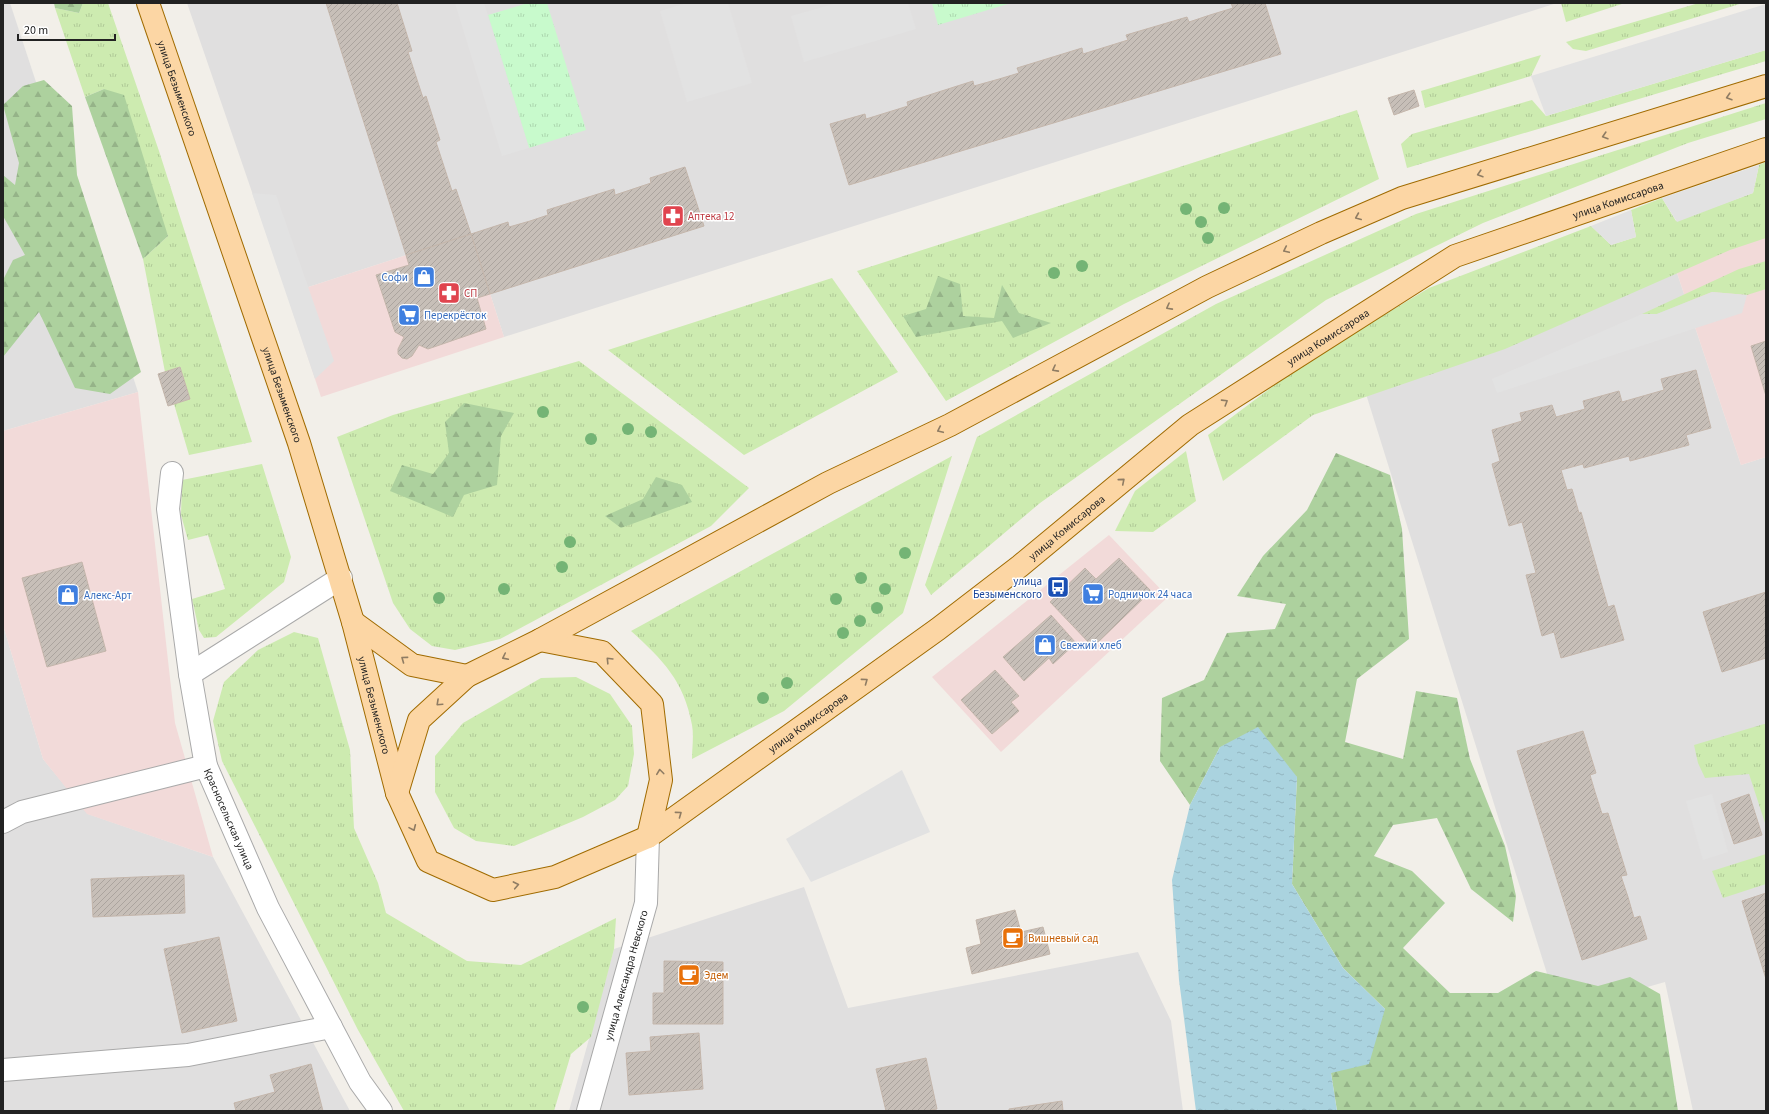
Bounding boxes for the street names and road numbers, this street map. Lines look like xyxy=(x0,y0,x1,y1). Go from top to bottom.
street label: улица Безыменского xyxy=(154,38,201,138)
street label: улица Комиссарова xyxy=(1571,177,1665,222)
street label: улица Комиссарова xyxy=(1284,305,1372,369)
street label: улица Безыменского xyxy=(259,345,306,444)
street label: улица Комиссарова xyxy=(1025,491,1108,563)
street label: улица Безыменского xyxy=(355,655,394,756)
street label: улица Комиссарова xyxy=(765,689,851,756)
street label: Красносельская улица xyxy=(200,766,258,872)
street label: улица Александра Невского xyxy=(601,908,651,1042)

